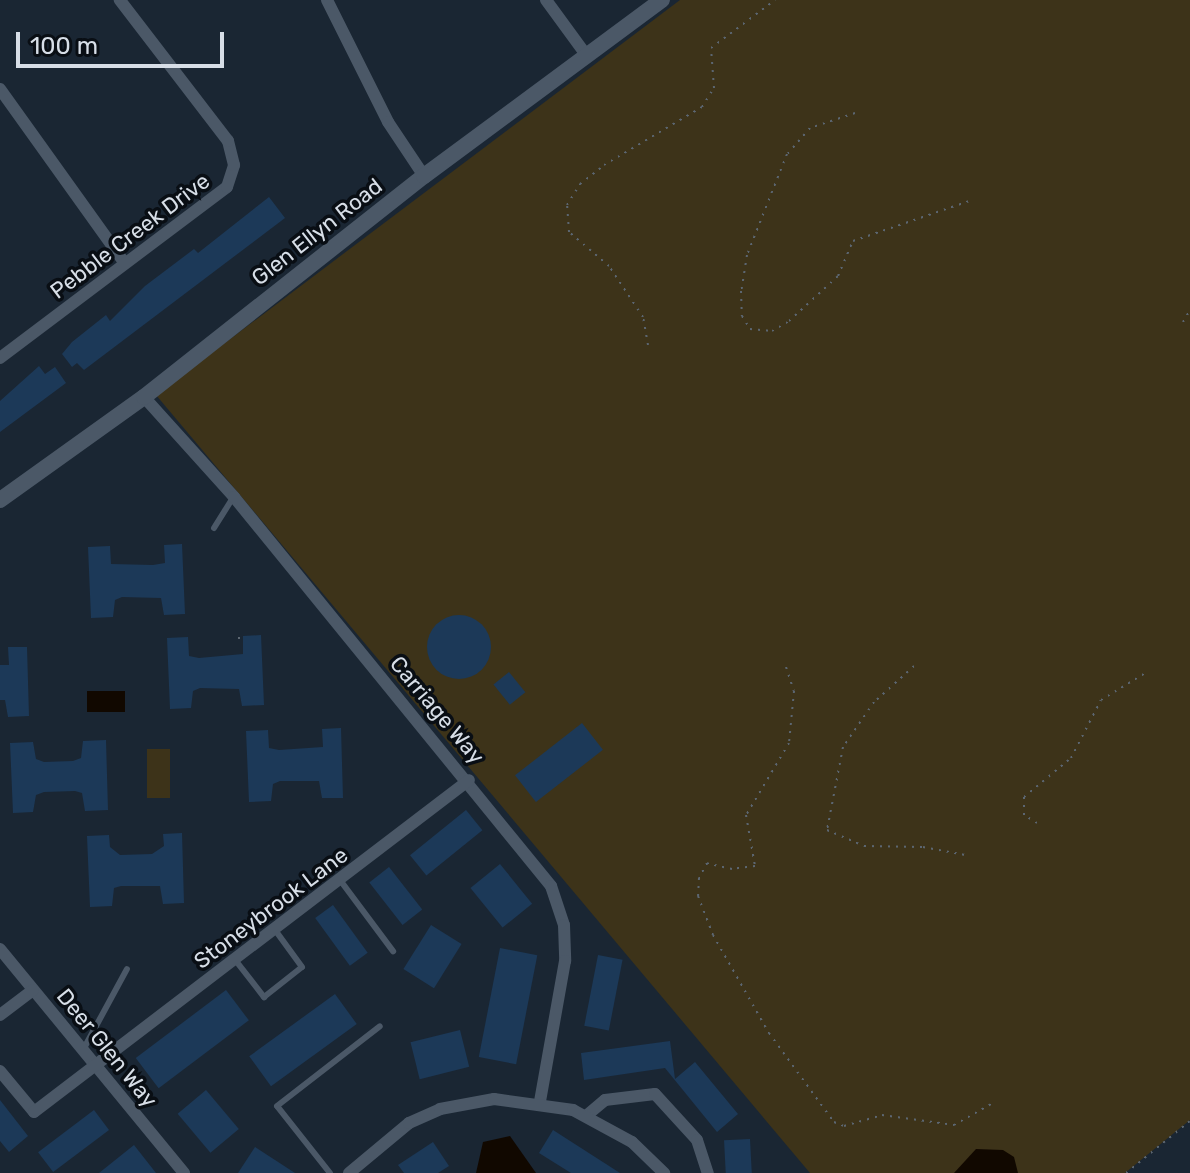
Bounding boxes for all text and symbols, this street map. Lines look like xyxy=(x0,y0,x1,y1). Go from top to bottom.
scale bar xyxy=(20,16,228,66)
text: 100 m xyxy=(30,32,98,60)
street label: Pebble Creek Drive xyxy=(45,167,215,305)
street label: Glen Ellyn Road xyxy=(246,173,388,291)
street label: Carriage Way xyxy=(384,651,490,769)
street label: Stoneybrook Lane xyxy=(189,842,353,974)
street label: Deer Glen Way xyxy=(51,983,163,1113)

